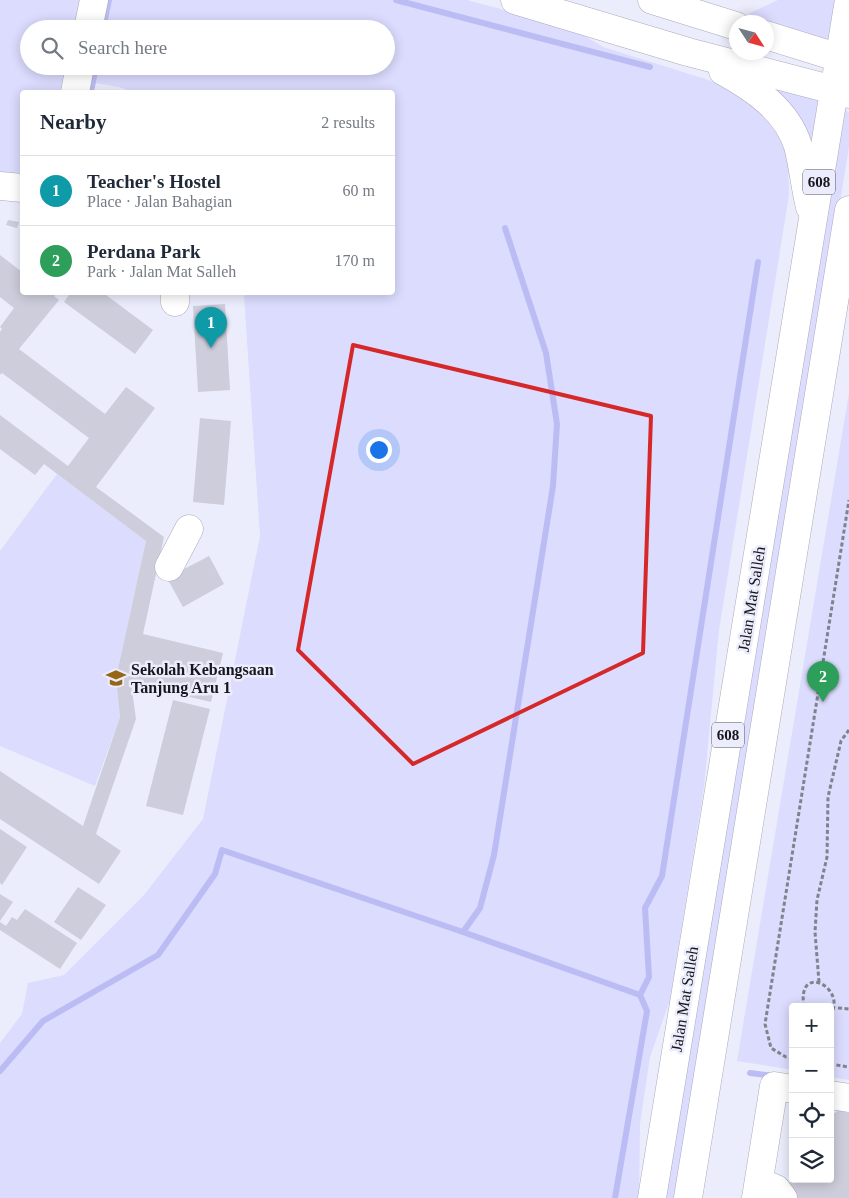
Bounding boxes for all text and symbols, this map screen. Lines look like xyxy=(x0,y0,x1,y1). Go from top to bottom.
north arrow xyxy=(729,15,774,60)
search box xyxy=(20,20,395,75)
icon: search xyxy=(38,34,66,62)
text: Search here xyxy=(78,37,167,58)
text: Nearby xyxy=(40,110,107,134)
text: 2 results xyxy=(321,114,375,131)
road number: 608 xyxy=(803,170,835,194)
text: Teacher's Hostel xyxy=(87,171,221,192)
text: 1 xyxy=(52,182,60,199)
text: 60 m xyxy=(343,182,375,199)
text: Place · Jalan Bahagian xyxy=(87,193,232,210)
text: Perdana Park xyxy=(87,241,200,262)
text: 2 xyxy=(52,252,60,269)
text: 170 m xyxy=(335,252,375,269)
text: Park · Jalan Mat Salleh xyxy=(87,263,236,280)
pin: 1 xyxy=(195,307,227,348)
your location xyxy=(366,437,392,463)
street label: Jalan Mat Salleh xyxy=(735,545,768,653)
place label: Sekolah Kebangsaan Tanjung Aru 1 xyxy=(131,661,274,697)
pin: 2 xyxy=(807,661,839,702)
school or university icon: Sekolah Kebangsaan Tanjung Aru 1 xyxy=(105,667,127,689)
road number: 608 xyxy=(712,722,744,748)
street label: Jalan Mat Salleh xyxy=(668,945,701,1053)
map controls xyxy=(789,1003,834,1183)
button: + xyxy=(789,1003,834,1048)
button: − xyxy=(789,1048,834,1093)
button: locate xyxy=(789,1093,834,1138)
button: layers xyxy=(789,1138,834,1183)

